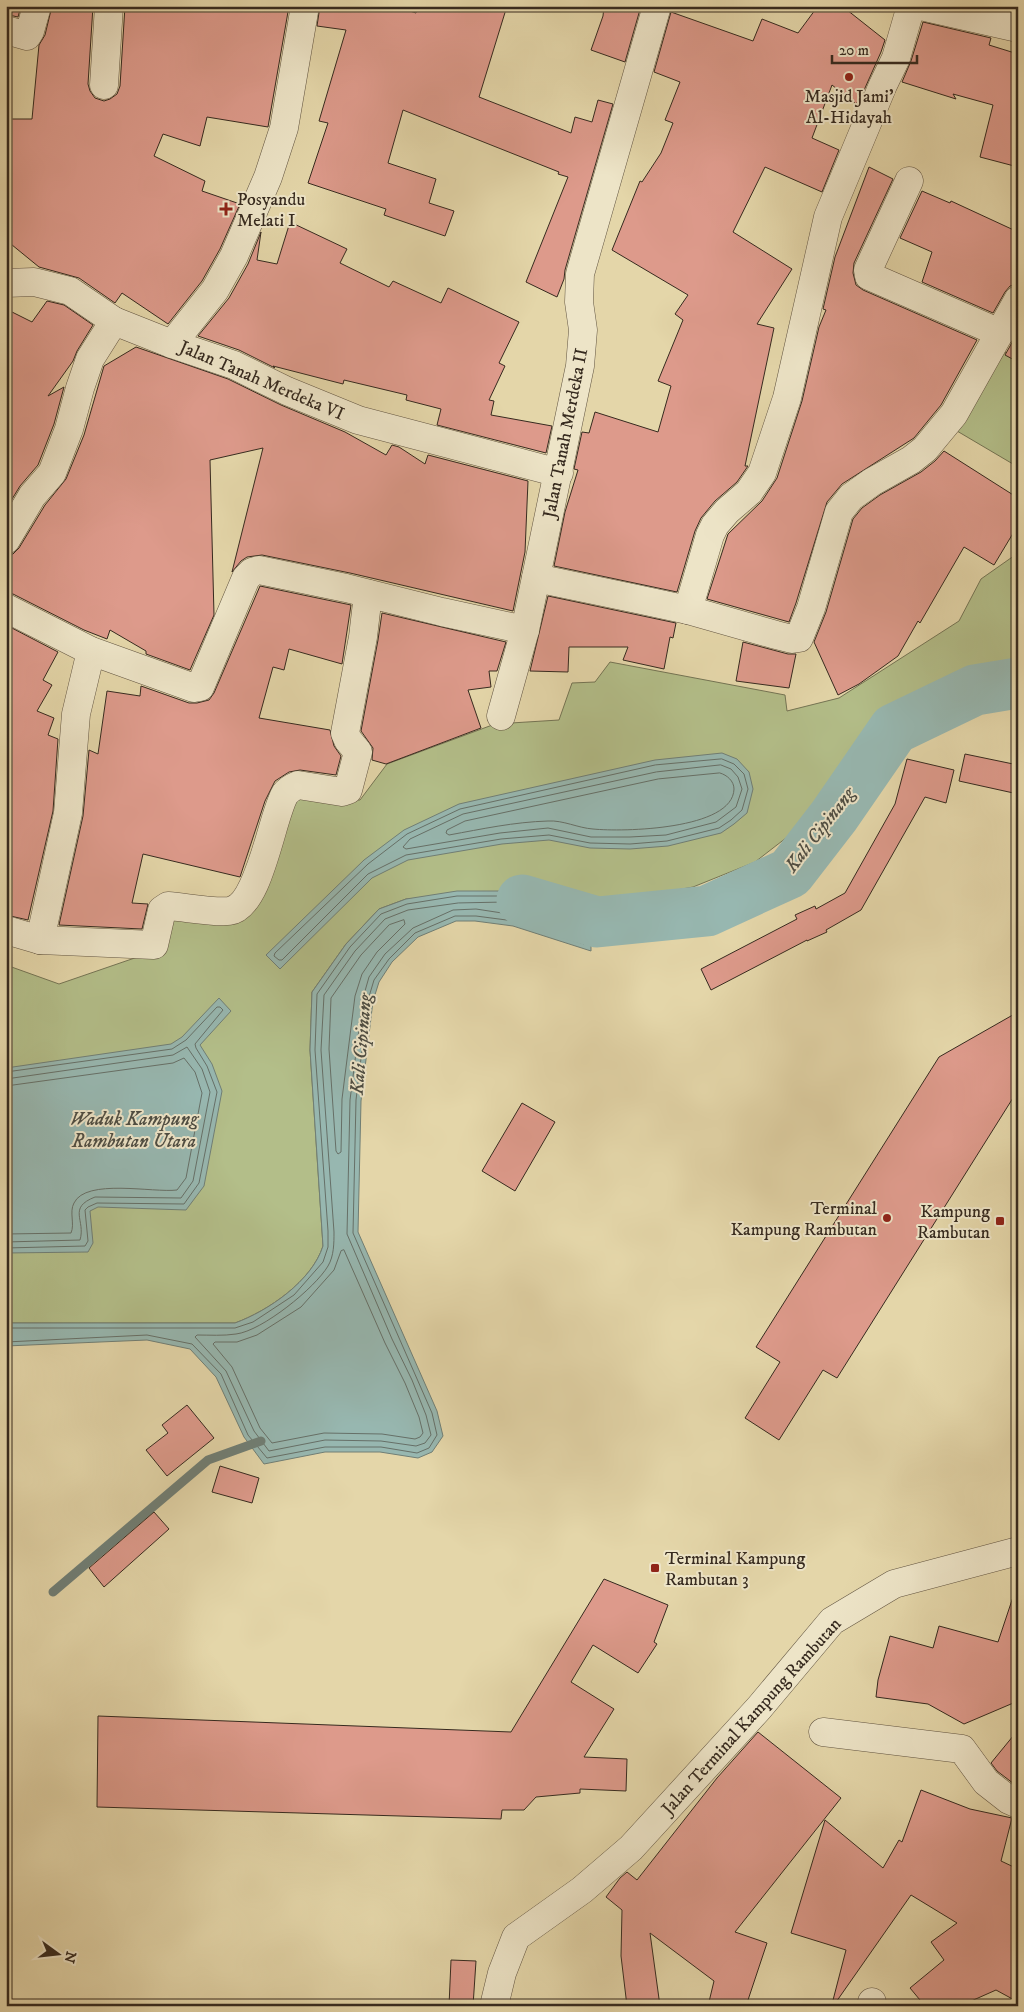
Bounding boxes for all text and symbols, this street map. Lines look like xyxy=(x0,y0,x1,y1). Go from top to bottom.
scale bar xyxy=(832,32,916,64)
text: 20 m xyxy=(839,41,869,60)
marker: Masjid Jami' Al-Hidayah xyxy=(843,71,855,83)
place label: Masjid Jami' Al-Hidayah xyxy=(804,86,894,129)
place label: Posyandu Melati I xyxy=(237,189,305,232)
marker: Posyandu Melati I xyxy=(219,202,233,216)
street label: Jalan Tanah Merdeka VI xyxy=(174,335,347,426)
street label: Jalan Tanah Merdeka II xyxy=(538,346,593,522)
water label: Kali Cipinang xyxy=(779,782,862,878)
water label: Kali Cipinang xyxy=(346,992,378,1097)
water label: Waduk Kampung Rambutan Utara xyxy=(70,1108,199,1153)
place label: Terminal Kampung Rambutan xyxy=(730,1198,878,1241)
place label: Kampung Rambutan xyxy=(917,1201,991,1244)
marker: Terminal Kampung Rambutan xyxy=(881,1212,893,1224)
marker: Kampung Rambutan xyxy=(994,1215,1006,1227)
place label: Terminal Kampung Rambutan 3 xyxy=(665,1548,805,1591)
marker: Terminal Kampung Rambutan 3 xyxy=(649,1562,661,1574)
street label: Jalan Terminal Kampung Rambutan xyxy=(656,1613,847,1821)
north arrow xyxy=(32,1930,82,1980)
text: N xyxy=(59,1949,80,1965)

